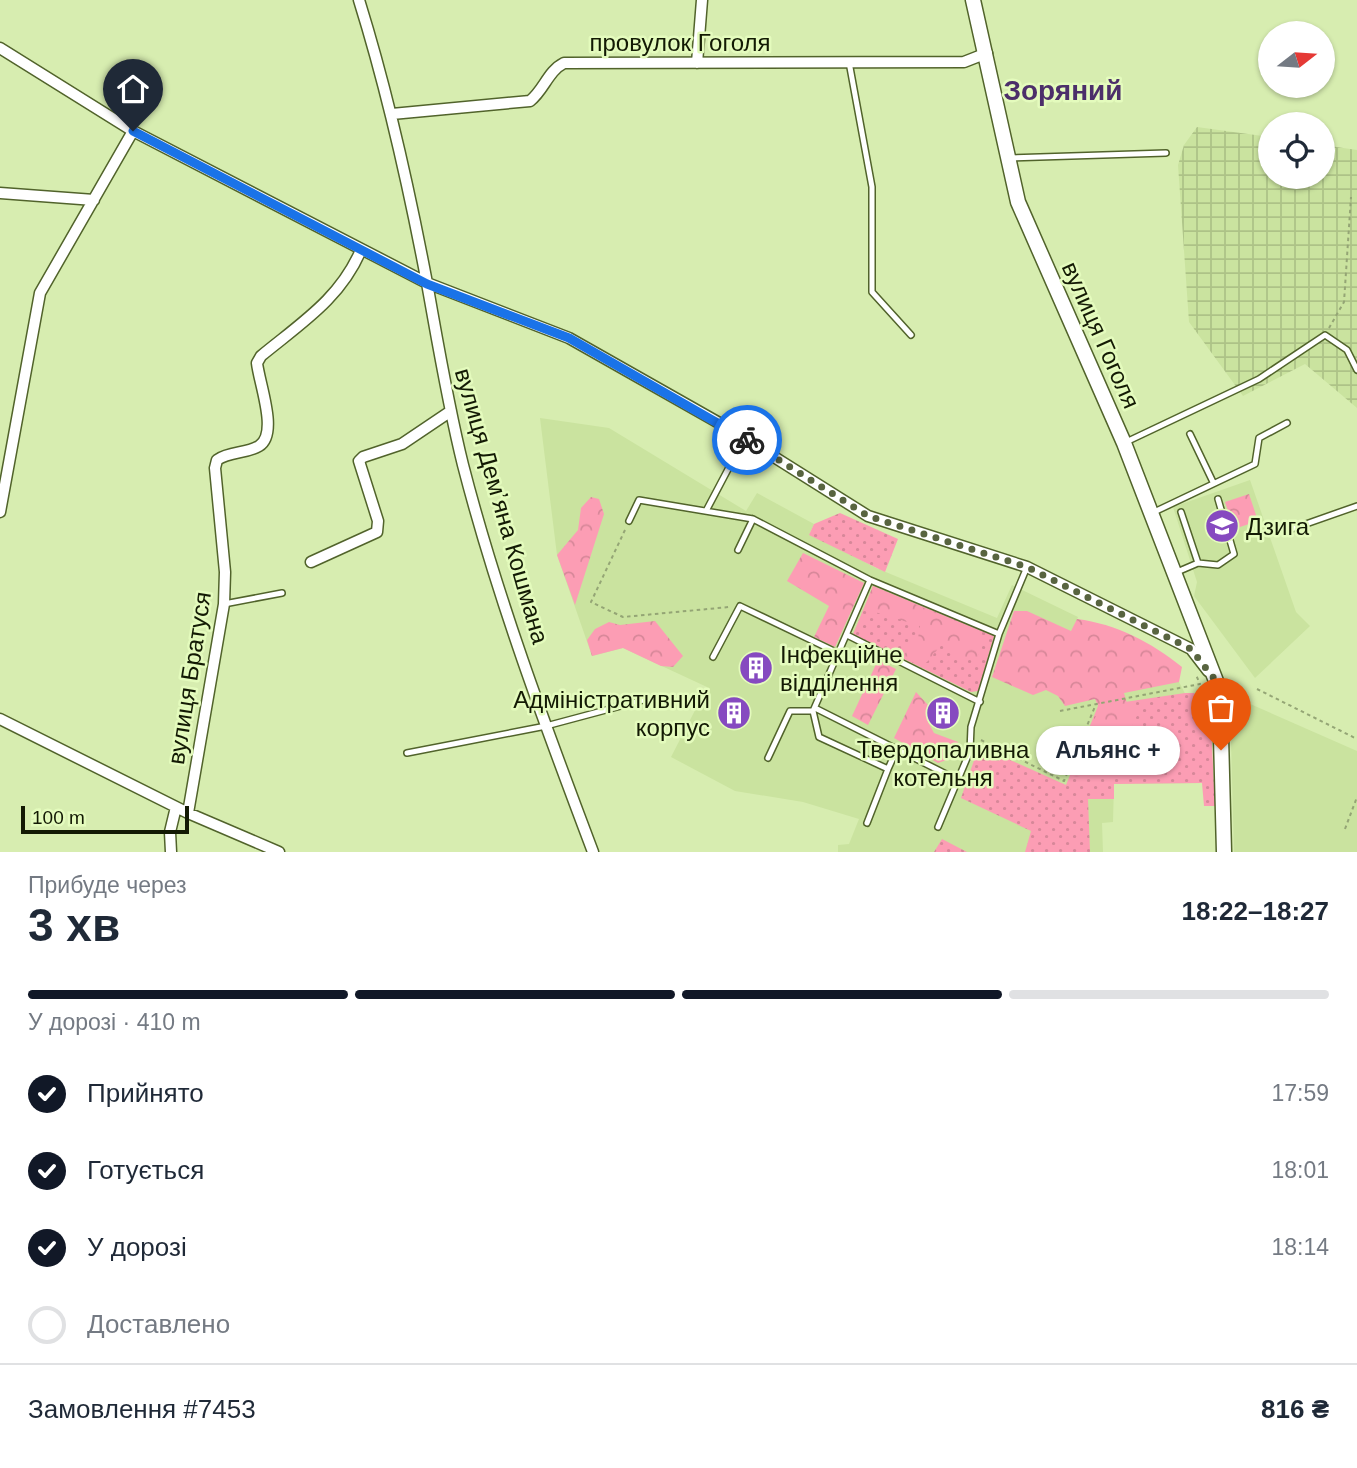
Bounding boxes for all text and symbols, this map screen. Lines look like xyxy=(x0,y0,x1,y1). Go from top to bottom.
north arrow xyxy=(1258,21,1335,98)
map controls xyxy=(1258,21,1335,189)
street label: провулок Гоголя xyxy=(590,29,770,56)
pin xyxy=(103,59,163,131)
icon: home xyxy=(114,70,152,108)
district label: Зоряний xyxy=(1003,75,1123,106)
button: locate xyxy=(1258,112,1335,189)
street label: вулиця Гоголя xyxy=(1057,258,1145,412)
street label: вулиця Демʼяна Кошмана xyxy=(450,365,554,647)
courier xyxy=(712,405,782,475)
icon: bike xyxy=(728,421,766,459)
school or university icon: Дзига xyxy=(1203,507,1241,545)
place label: Дзига xyxy=(1246,513,1310,540)
street label: вулиця Братуся xyxy=(162,590,216,766)
place label: Інфекційне відділення xyxy=(780,641,903,696)
building icon: Інфекційне відділення xyxy=(737,649,775,687)
pin xyxy=(1191,678,1251,750)
place label: Адміністративний корпус xyxy=(513,686,710,741)
icon: bag xyxy=(1202,689,1240,727)
building icon: Адміністративний корпус xyxy=(715,694,753,732)
building icon: Твердопаливна котельня xyxy=(924,694,962,732)
callout: Альянс + xyxy=(1036,726,1179,774)
place label: Твердопаливна котельня xyxy=(857,736,1030,791)
text: Альянс + xyxy=(1055,737,1161,763)
scale bar xyxy=(21,803,189,835)
text: 100 m xyxy=(32,807,85,828)
text: Прибуде через xyxy=(28,872,187,898)
text: 18:22–18:27 xyxy=(1182,896,1329,926)
text: 3 хв xyxy=(28,899,120,951)
text: У дорозі · 410 m xyxy=(28,1009,201,1035)
icon: check xyxy=(28,1075,66,1113)
text: Прийнято xyxy=(87,1078,204,1108)
text: 17:59 xyxy=(1271,1080,1329,1106)
icon: check xyxy=(28,1152,66,1190)
text: Готується xyxy=(87,1155,204,1185)
text: 18:01 xyxy=(1271,1157,1329,1183)
icon: check xyxy=(28,1229,66,1267)
text: У дорозі xyxy=(87,1232,187,1262)
text: 18:14 xyxy=(1271,1234,1329,1260)
text: Доставлено xyxy=(87,1309,230,1339)
text: Замовлення #7453 xyxy=(28,1394,256,1424)
text: 816 ₴ xyxy=(1261,1394,1329,1424)

